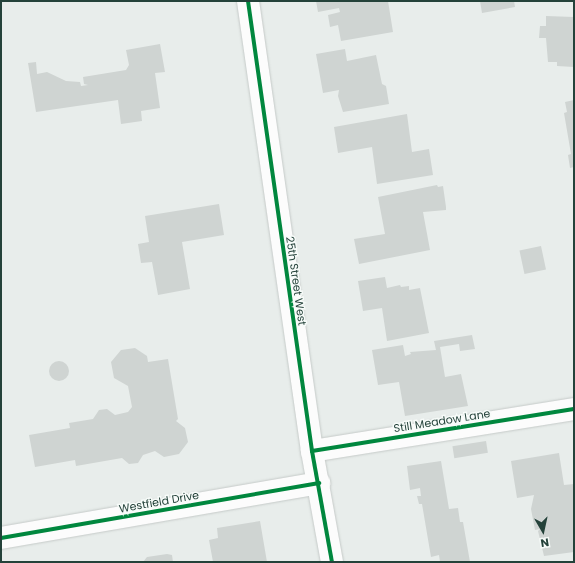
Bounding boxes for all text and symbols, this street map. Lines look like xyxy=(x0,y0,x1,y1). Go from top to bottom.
street label: 25th Street West xyxy=(283,236,309,326)
street label: Still Meadow Lane xyxy=(393,407,491,435)
street label: Westfield Drive xyxy=(118,488,200,516)
north arrow xyxy=(523,511,563,551)
text: N xyxy=(540,534,550,551)

